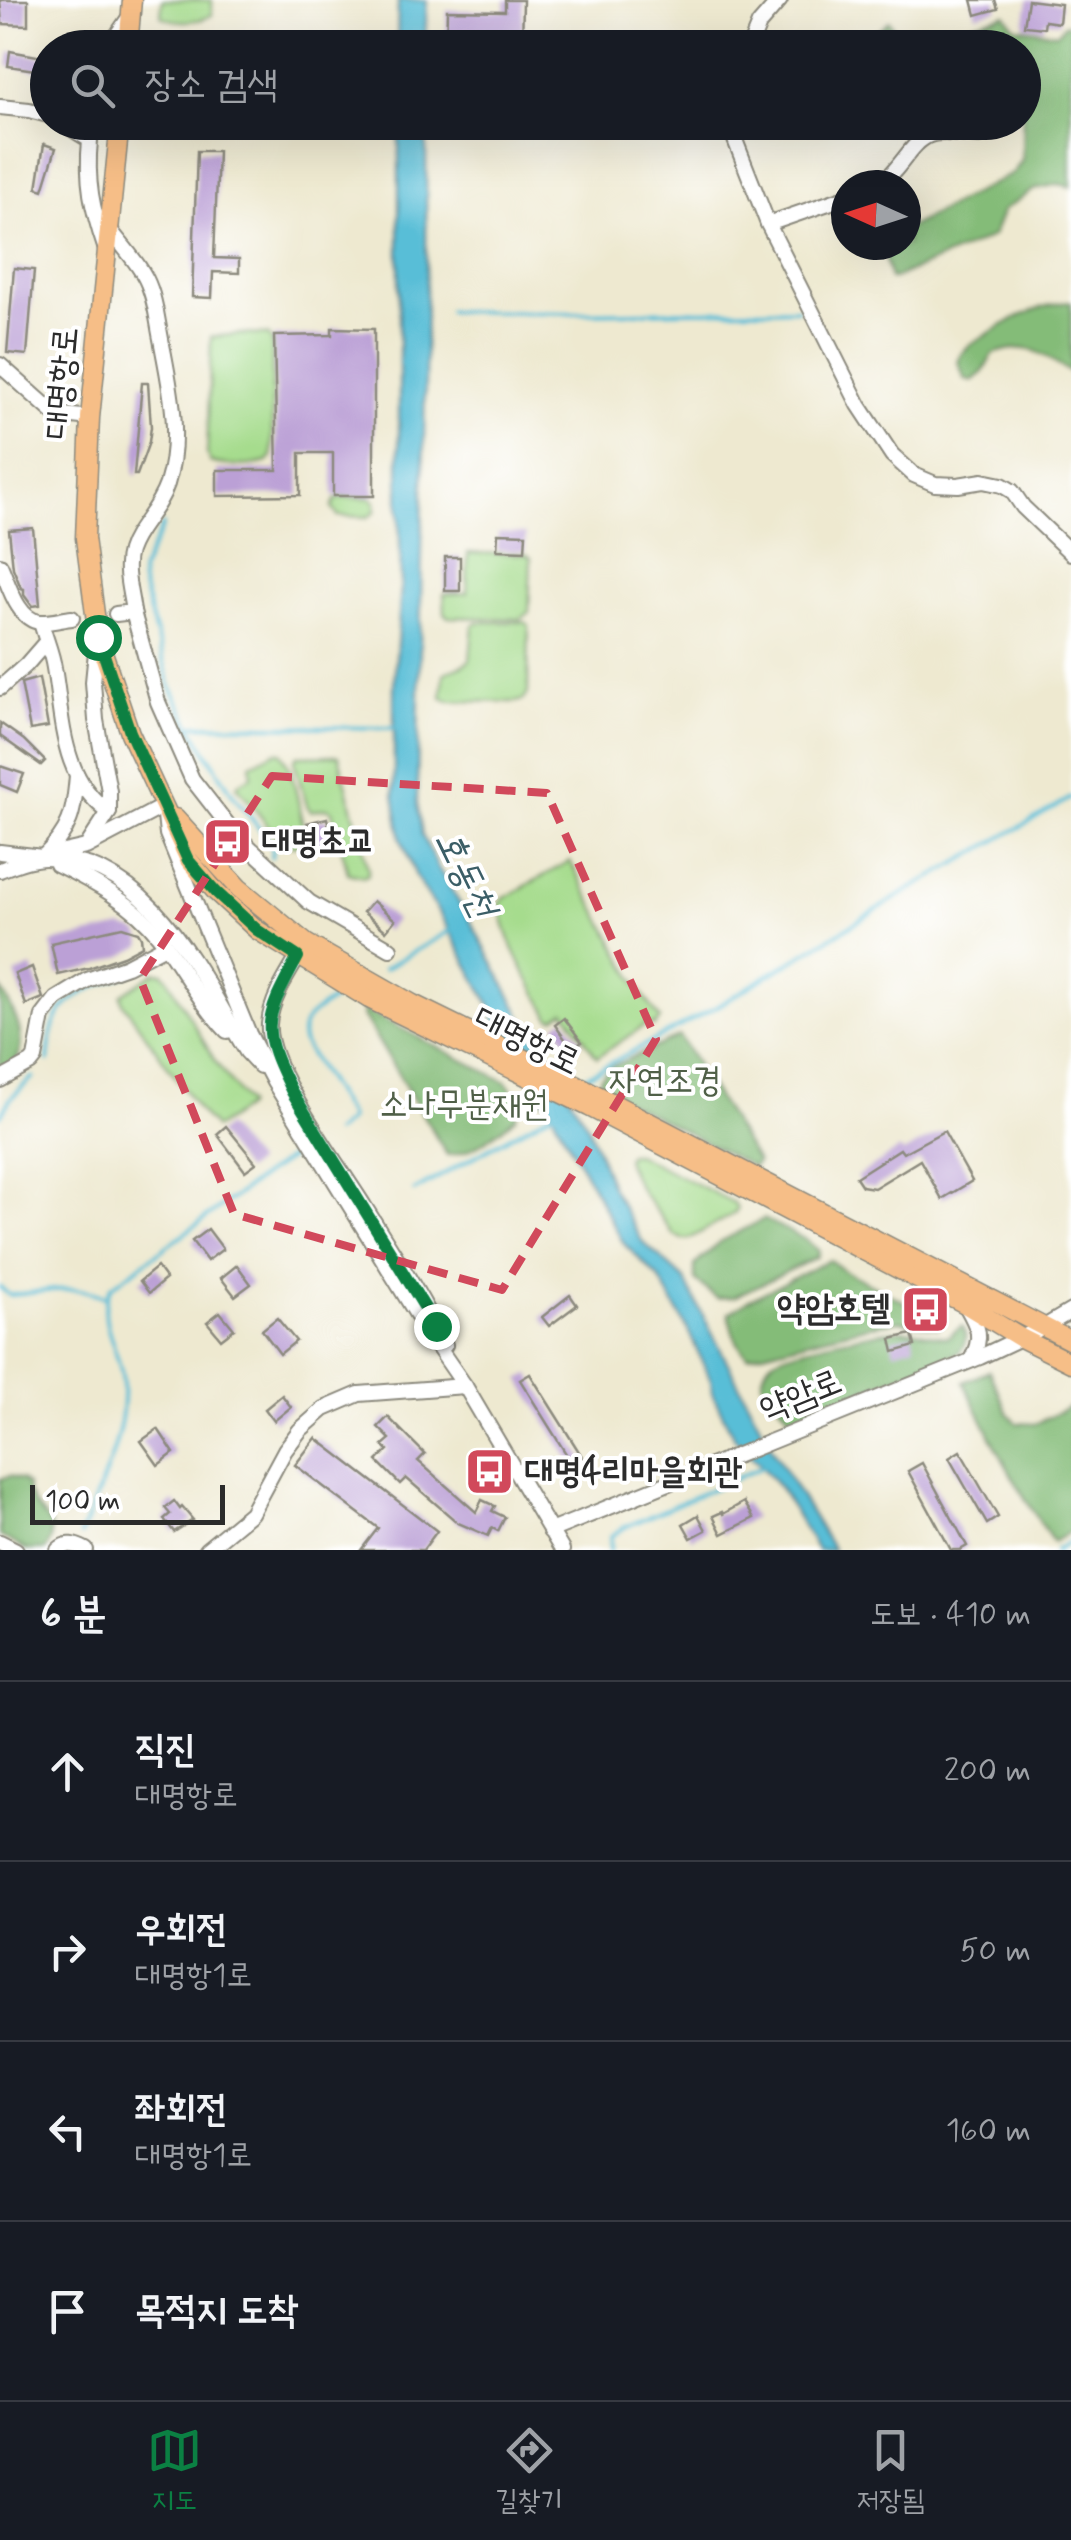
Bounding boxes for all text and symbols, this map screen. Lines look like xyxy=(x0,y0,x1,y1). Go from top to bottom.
search box xyxy=(30,30,1041,140)
icon: search xyxy=(65,58,120,113)
text: 장소 검색 xyxy=(145,61,278,110)
north arrow xyxy=(831,170,921,260)
street label: 대명항로 xyxy=(34,325,90,441)
route start xyxy=(76,615,122,661)
bus stop icon: 대명초교 xyxy=(201,816,253,868)
place label: 대명초교 xyxy=(262,819,375,865)
water label: 호동천 xyxy=(423,822,509,929)
street label: 대명항로 xyxy=(466,996,588,1086)
park label: 자연조경 xyxy=(609,1058,721,1104)
park label: 소나무분재원 xyxy=(380,1082,548,1128)
bus stop icon: 약암호텔 xyxy=(899,1283,951,1335)
place label: 약암호텔 xyxy=(777,1286,890,1332)
route end xyxy=(414,1304,460,1350)
street label: 약암로 xyxy=(753,1359,849,1433)
bus stop icon: 대명4리마을회관 xyxy=(464,1446,516,1498)
place label: 대명4리마을회관 xyxy=(525,1449,743,1495)
scale bar xyxy=(30,1480,225,1524)
text: 100 m xyxy=(45,1484,120,1521)
text: 6 분 xyxy=(40,1588,107,1643)
text: 도보 · 410 m xyxy=(870,1594,1031,1636)
text: 직진 xyxy=(135,1726,196,1775)
icon: ahead xyxy=(40,1744,95,1799)
text: 200 m xyxy=(944,1750,1031,1792)
text: 대명항로 xyxy=(135,1775,238,1817)
text: 우회전 xyxy=(135,1906,227,1955)
icon: right xyxy=(40,1924,95,1979)
text: 50 m xyxy=(959,1930,1031,1972)
text: 대명항1로 xyxy=(135,1955,252,1997)
text: 좌회전 xyxy=(135,2086,227,2135)
icon: left xyxy=(40,2104,95,2159)
text: 160 m xyxy=(946,2110,1031,2152)
text: 대명항1로 xyxy=(135,2135,252,2177)
icon: arrive xyxy=(40,2284,95,2339)
text: 목적지 도착 xyxy=(135,2287,298,2336)
tab: 지도 xyxy=(147,2423,202,2520)
tab: 길찾기 xyxy=(495,2423,563,2520)
tab: 저장됨 xyxy=(857,2423,924,2520)

